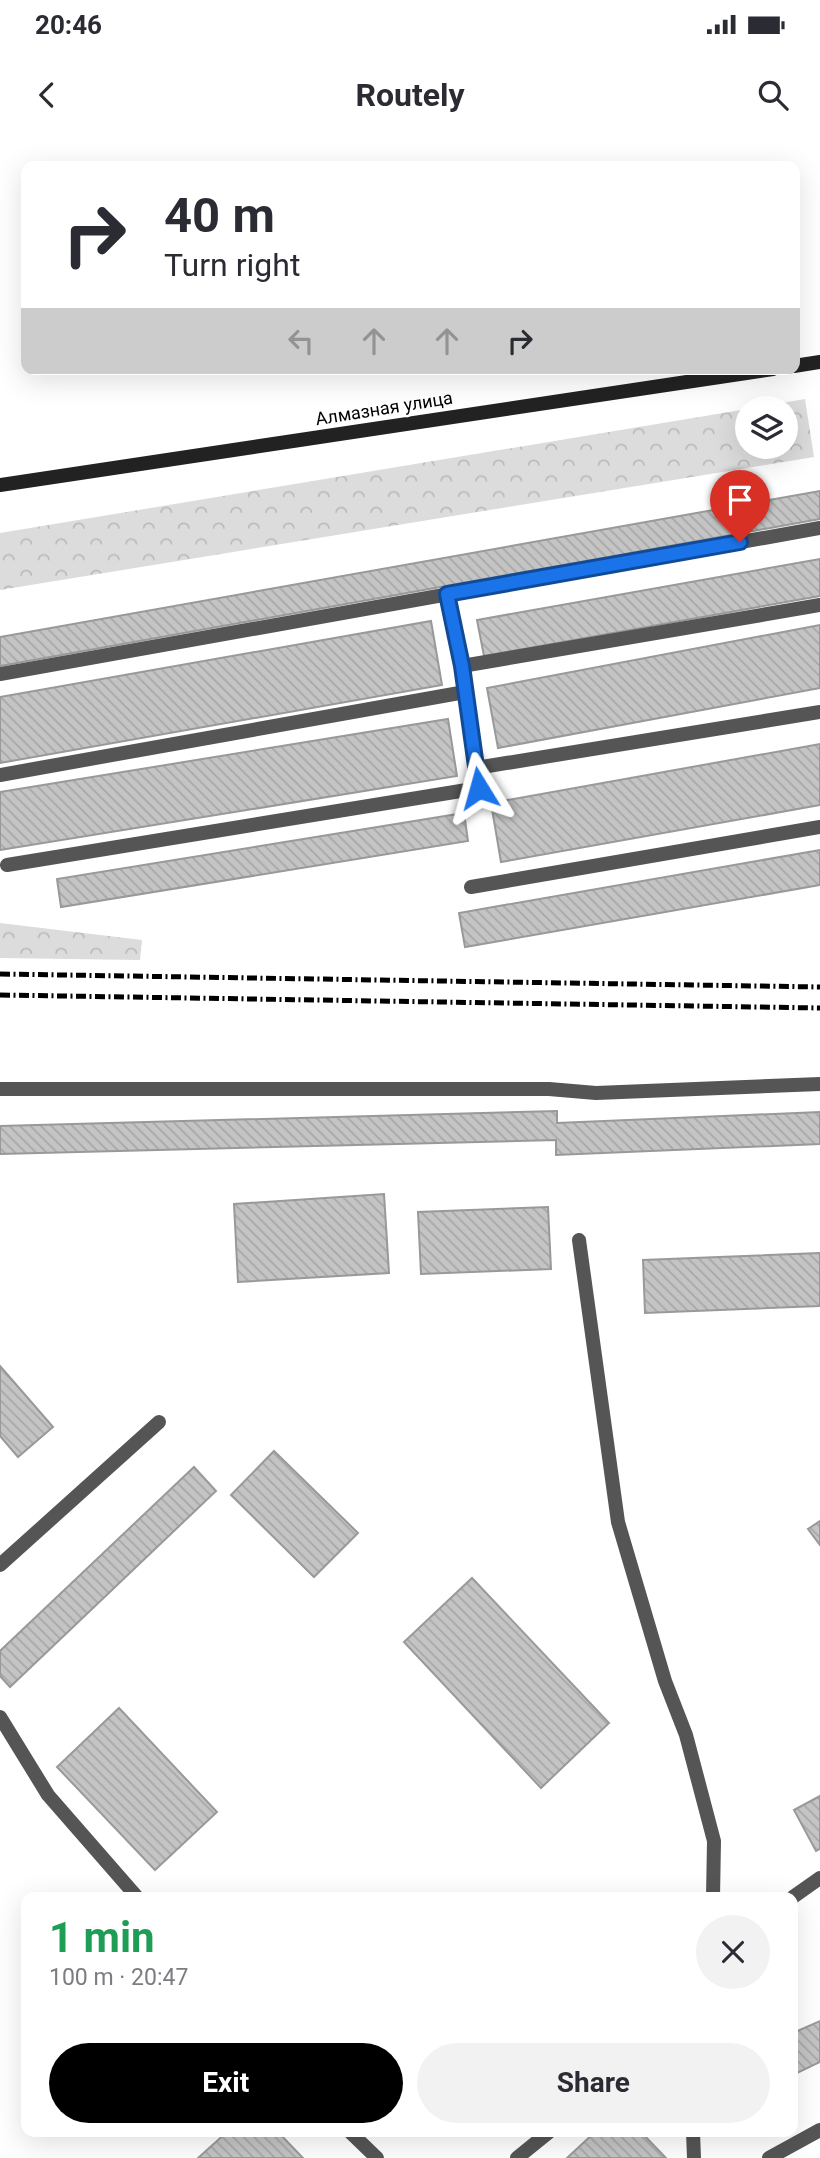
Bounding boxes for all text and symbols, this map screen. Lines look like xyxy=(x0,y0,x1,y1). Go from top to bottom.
text: 20:46 xyxy=(35,10,102,40)
icon: back xyxy=(28,76,66,114)
text: Routely xyxy=(355,76,465,114)
icon: search xyxy=(754,76,792,114)
text: 40 m xyxy=(164,187,275,244)
icon: right xyxy=(49,189,140,280)
text: Turn right xyxy=(164,246,300,284)
icon: left xyxy=(282,322,320,360)
icon: ahead xyxy=(355,322,393,360)
icon: ahead xyxy=(428,322,466,360)
icon: right xyxy=(501,322,539,360)
street label: Алмазная улица xyxy=(314,387,454,429)
map controls xyxy=(735,396,798,459)
button: layers xyxy=(735,396,798,459)
pin xyxy=(710,470,770,542)
icon: arrive xyxy=(721,481,759,519)
position arrow xyxy=(442,751,516,825)
text: 1 min xyxy=(49,1913,155,1962)
button: close xyxy=(696,1915,770,1989)
text: 100 m · 20:47 xyxy=(49,1964,188,1991)
button: Exit xyxy=(49,2043,403,2123)
button: Share xyxy=(417,2043,770,2123)

